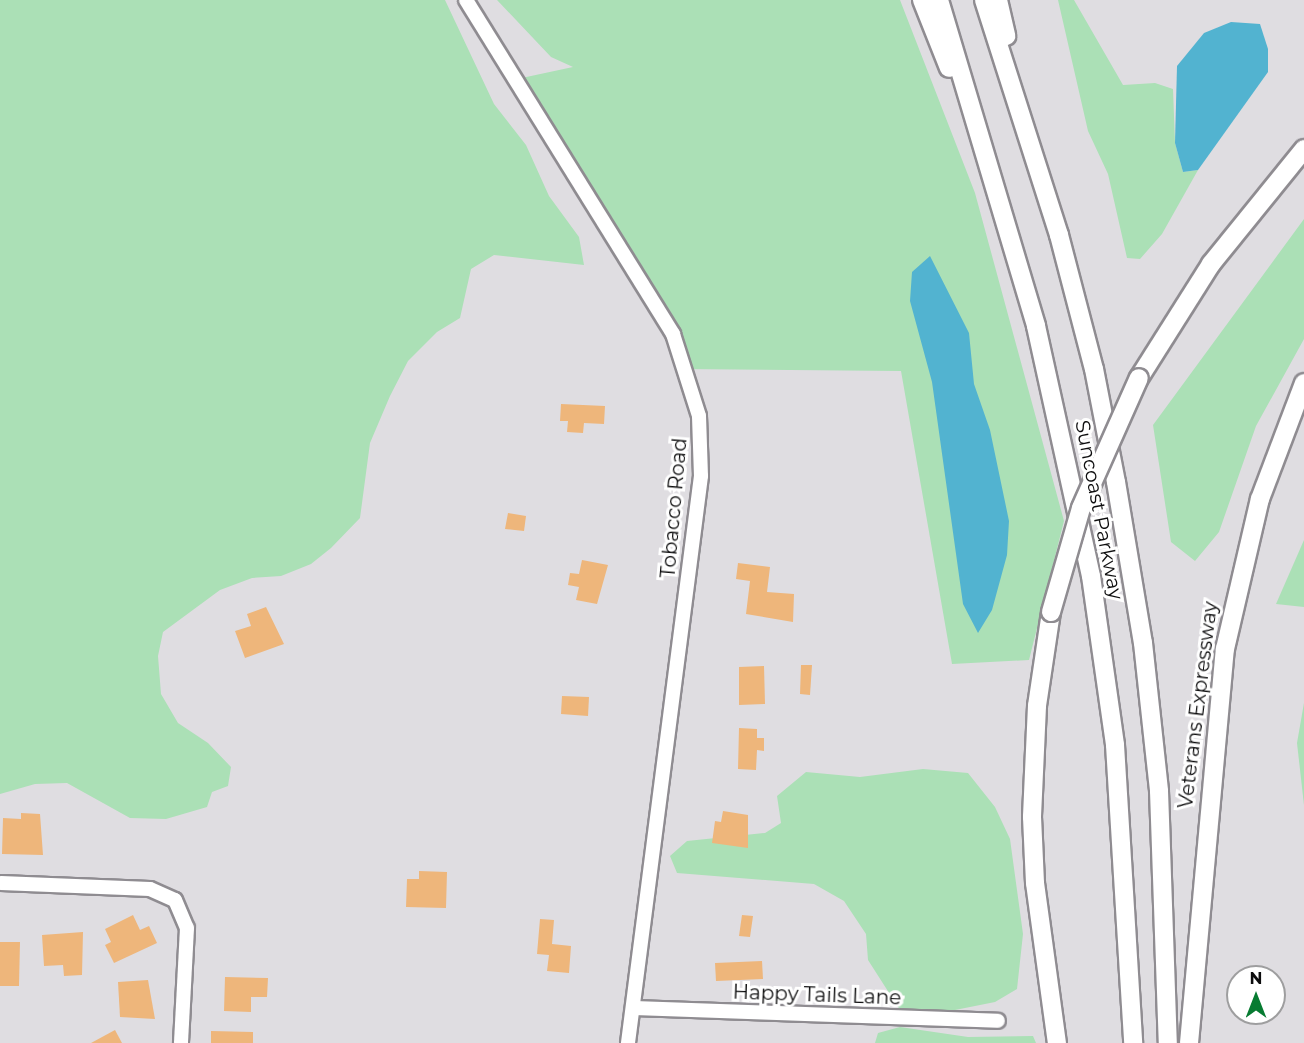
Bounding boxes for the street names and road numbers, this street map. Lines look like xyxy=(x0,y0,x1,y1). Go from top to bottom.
street label: Suncoast Parkway xyxy=(1070,418,1128,602)
street label: Tobacco Road xyxy=(656,437,692,579)
street label: Veterans Expressway xyxy=(1173,600,1223,810)
street label: Happy Tails Lane xyxy=(732,980,902,1010)

